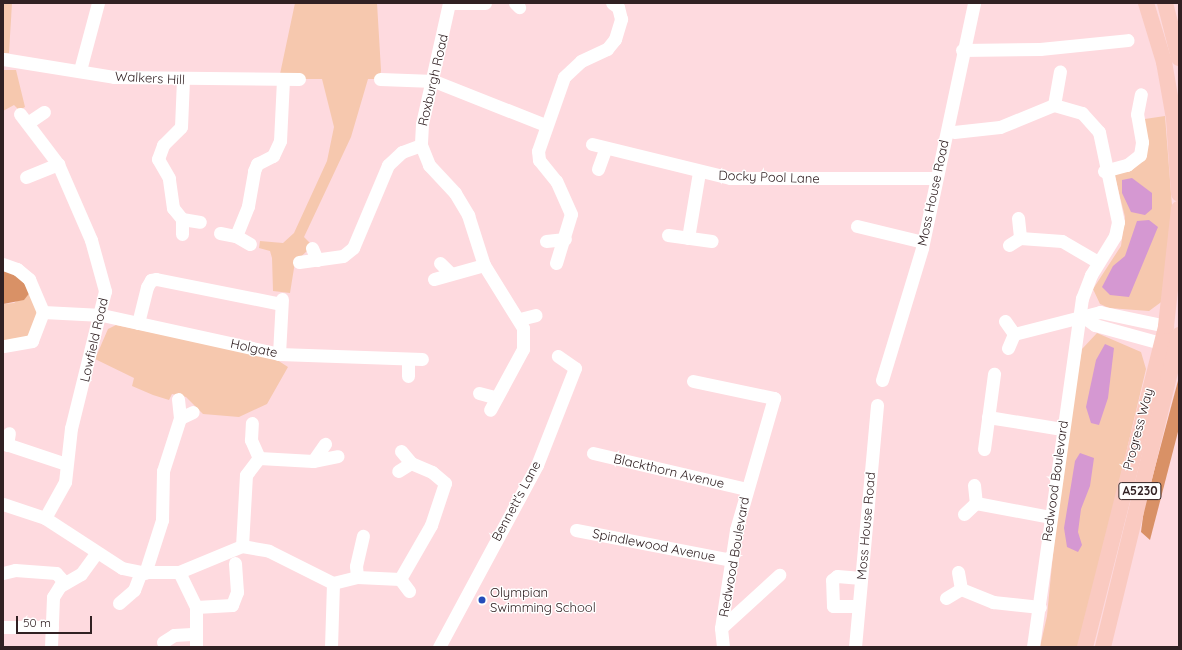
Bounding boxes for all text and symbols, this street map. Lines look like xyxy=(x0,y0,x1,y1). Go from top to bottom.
street label: Roxburgh Road xyxy=(415,32,451,128)
street label: Walkers Hill xyxy=(115,68,185,88)
street label: Moss House Road xyxy=(914,138,952,248)
street label: Docky Pool Lane xyxy=(718,167,820,187)
street label: Lowfield Road xyxy=(77,296,111,384)
street label: Holgate xyxy=(229,335,279,361)
street label: Progress Way xyxy=(1120,386,1156,472)
street label: Redwood Boulevard xyxy=(1039,420,1071,542)
street label: Blackthorn Avenue xyxy=(612,451,726,491)
street label: Bennett's Lane xyxy=(488,458,544,544)
street label: Moss House Road xyxy=(854,471,878,581)
road number: A5230 xyxy=(1118,481,1162,501)
street label: Redwood Boulevard xyxy=(716,496,752,618)
street label: Spindlewood Avenue xyxy=(591,525,717,565)
place label: Olympian Swimming School xyxy=(490,585,596,616)
marker: Olympian Swimming School xyxy=(477,595,487,605)
scale bar xyxy=(18,608,94,634)
text: 50 m xyxy=(23,615,51,630)

